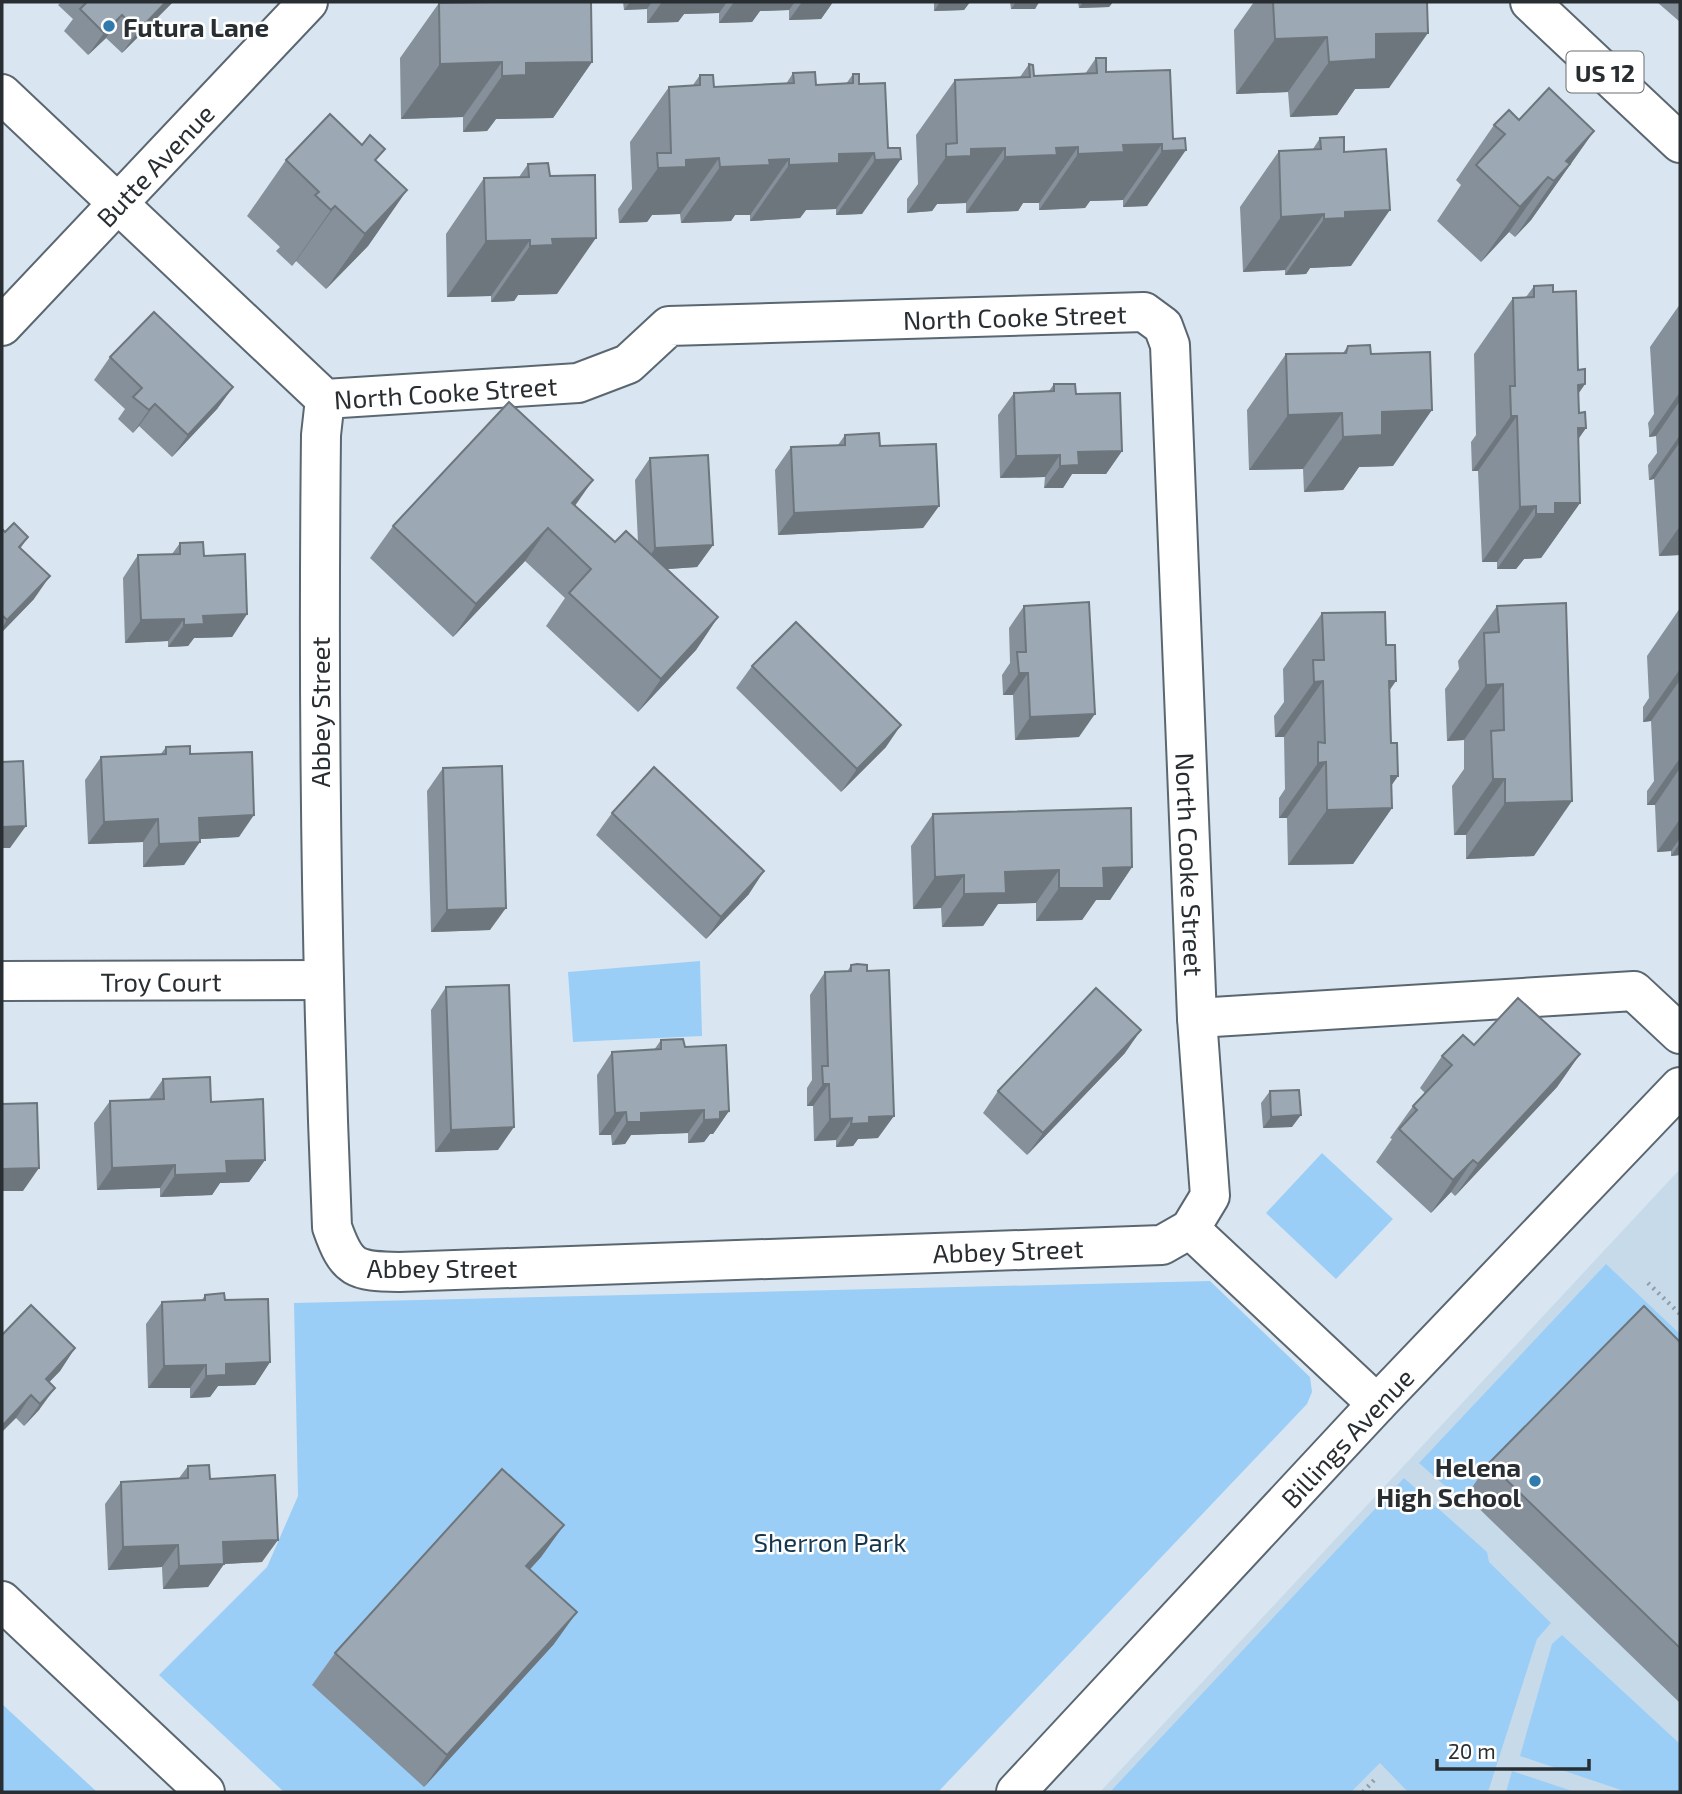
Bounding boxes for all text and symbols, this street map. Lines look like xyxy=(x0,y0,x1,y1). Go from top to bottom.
place label: Futura Lane xyxy=(123,11,269,42)
marker: Futura Lane xyxy=(101,18,117,34)
road number: US 12 xyxy=(1566,52,1644,92)
street label: Butte Avenue xyxy=(89,97,220,232)
street label: North Cooke Street xyxy=(902,297,1127,335)
street label: North Cooke Street xyxy=(333,369,558,414)
street label: Abbey Street xyxy=(304,636,335,787)
street label: North Cooke Street xyxy=(1171,752,1211,977)
street label: Troy Court xyxy=(100,965,222,996)
street label: Abbey Street xyxy=(932,1232,1084,1268)
street label: Abbey Street xyxy=(367,1252,518,1283)
street label: Billings Avenue xyxy=(1274,1361,1419,1513)
place label: Helena High School xyxy=(1376,1451,1521,1512)
marker: Helena High School xyxy=(1527,1473,1543,1489)
park label: Sherron Park xyxy=(753,1526,907,1557)
scale bar xyxy=(1437,1728,1589,1772)
text: 20 m xyxy=(1448,1738,1496,1763)

